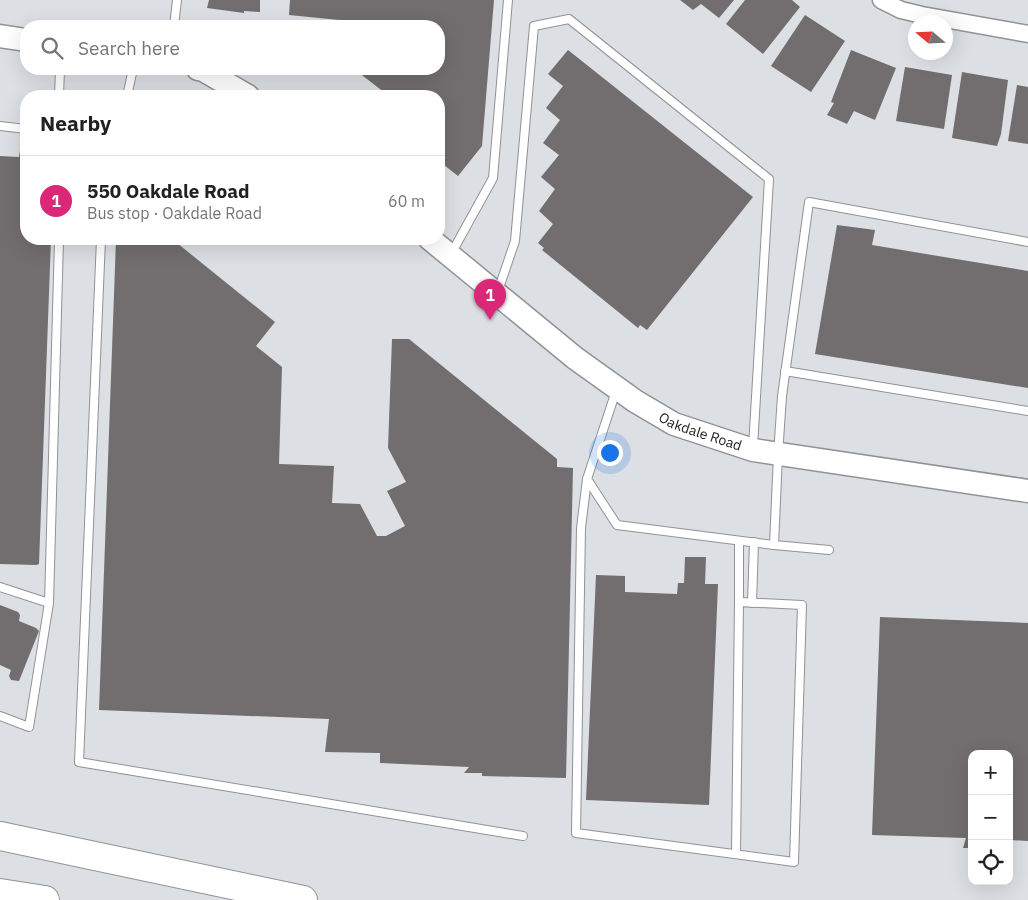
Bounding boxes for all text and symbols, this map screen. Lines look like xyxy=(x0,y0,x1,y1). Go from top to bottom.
north arrow xyxy=(908,15,953,60)
search box xyxy=(20,20,445,75)
icon: search xyxy=(38,34,66,62)
text: Search here xyxy=(78,36,180,60)
text: Nearby xyxy=(40,109,111,137)
text: 550 Oakdale Road xyxy=(87,179,250,203)
text: 1 xyxy=(51,191,61,211)
text: 60 m xyxy=(388,191,425,211)
text: Bus stop · Oakdale Road xyxy=(87,203,262,223)
pin: 1 xyxy=(474,279,506,320)
street label: Oakdale Road xyxy=(655,408,744,455)
your location xyxy=(597,440,623,466)
map controls xyxy=(968,750,1013,885)
button: + xyxy=(968,750,1013,795)
button: − xyxy=(968,795,1013,840)
button: locate xyxy=(968,840,1013,885)

